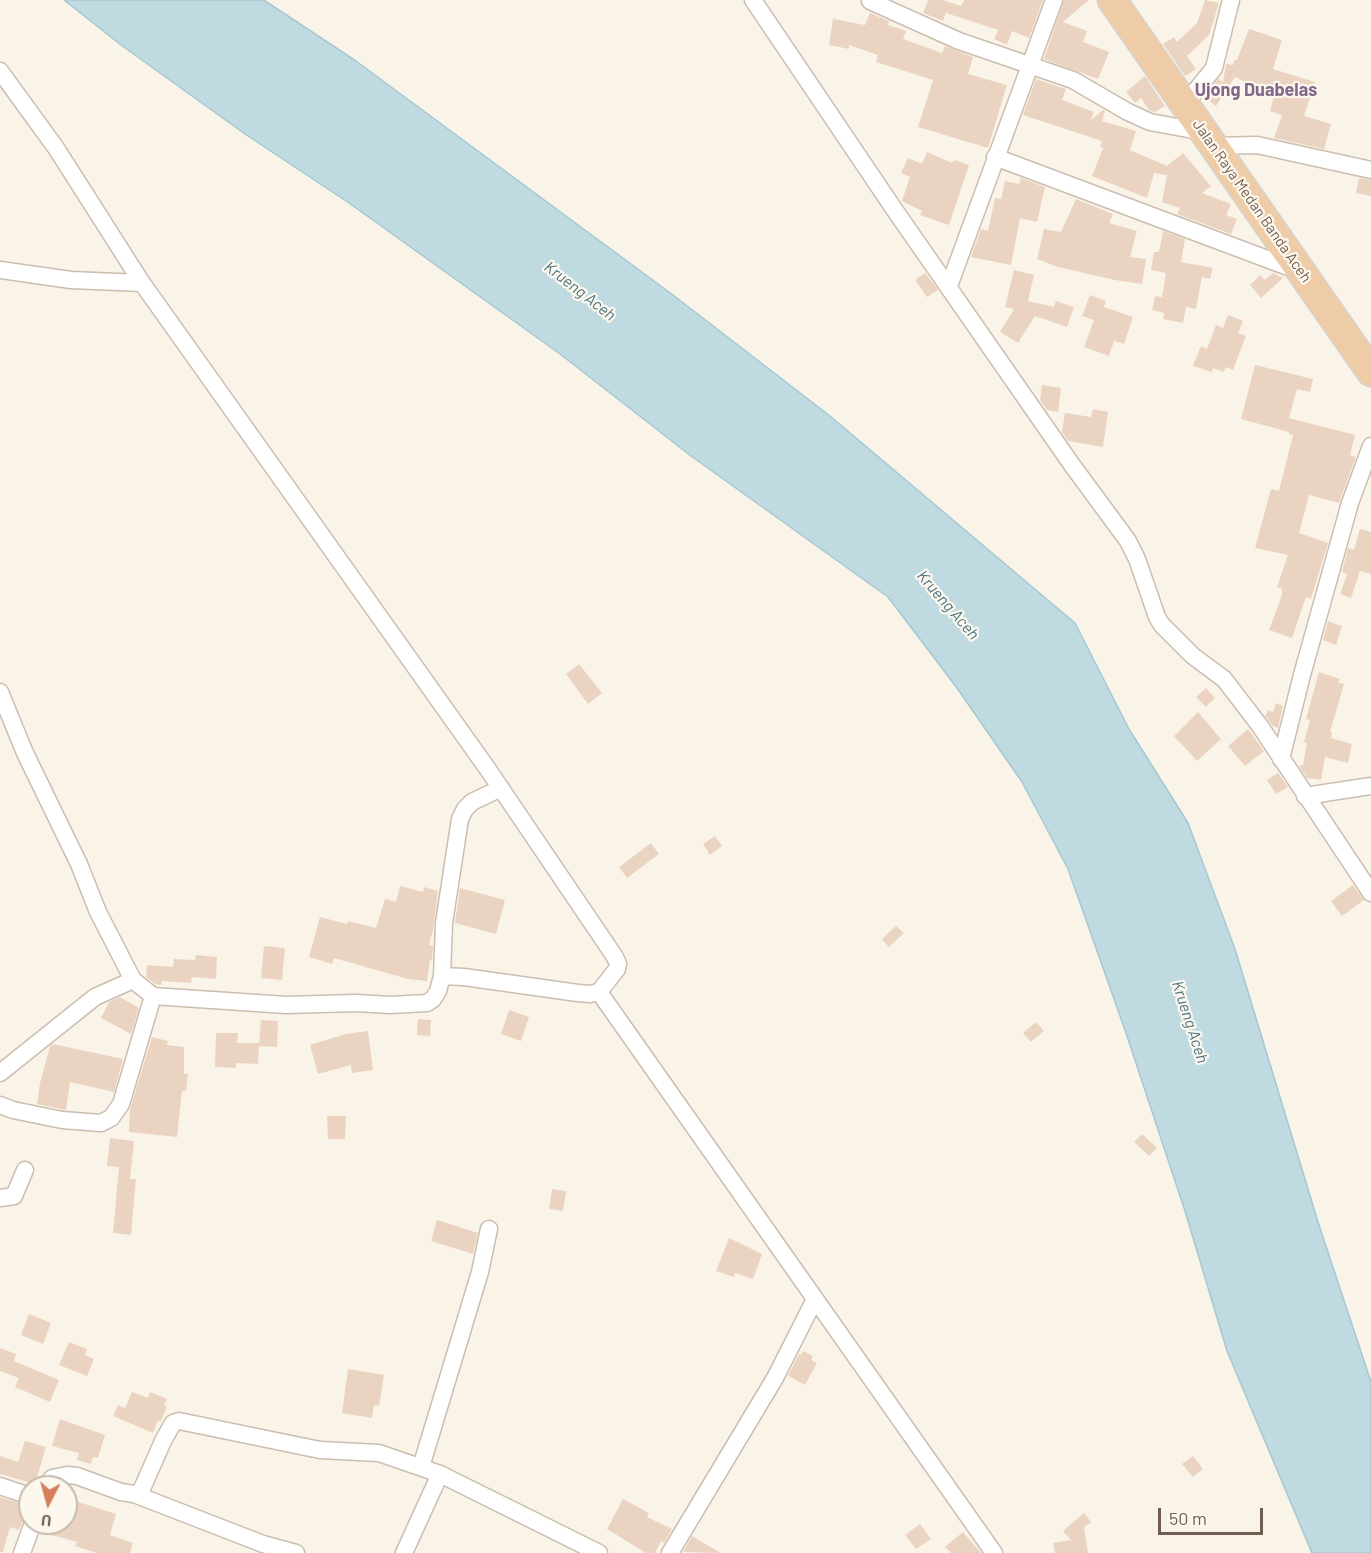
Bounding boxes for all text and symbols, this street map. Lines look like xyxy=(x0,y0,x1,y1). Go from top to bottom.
district label: Ujong Duabelas xyxy=(1195,79,1317,101)
street label: Jalan Raya Medan Banda Aceh xyxy=(1189,116,1315,286)
water label: Krueng Aceh xyxy=(540,257,620,325)
water label: Krueng Aceh xyxy=(913,566,983,644)
water label: Krueng Aceh xyxy=(1168,978,1212,1066)
north arrow xyxy=(18,1475,78,1535)
scale bar xyxy=(1161,1496,1266,1534)
text: 50 m xyxy=(1169,1507,1207,1529)
text: U xyxy=(40,1511,52,1531)

